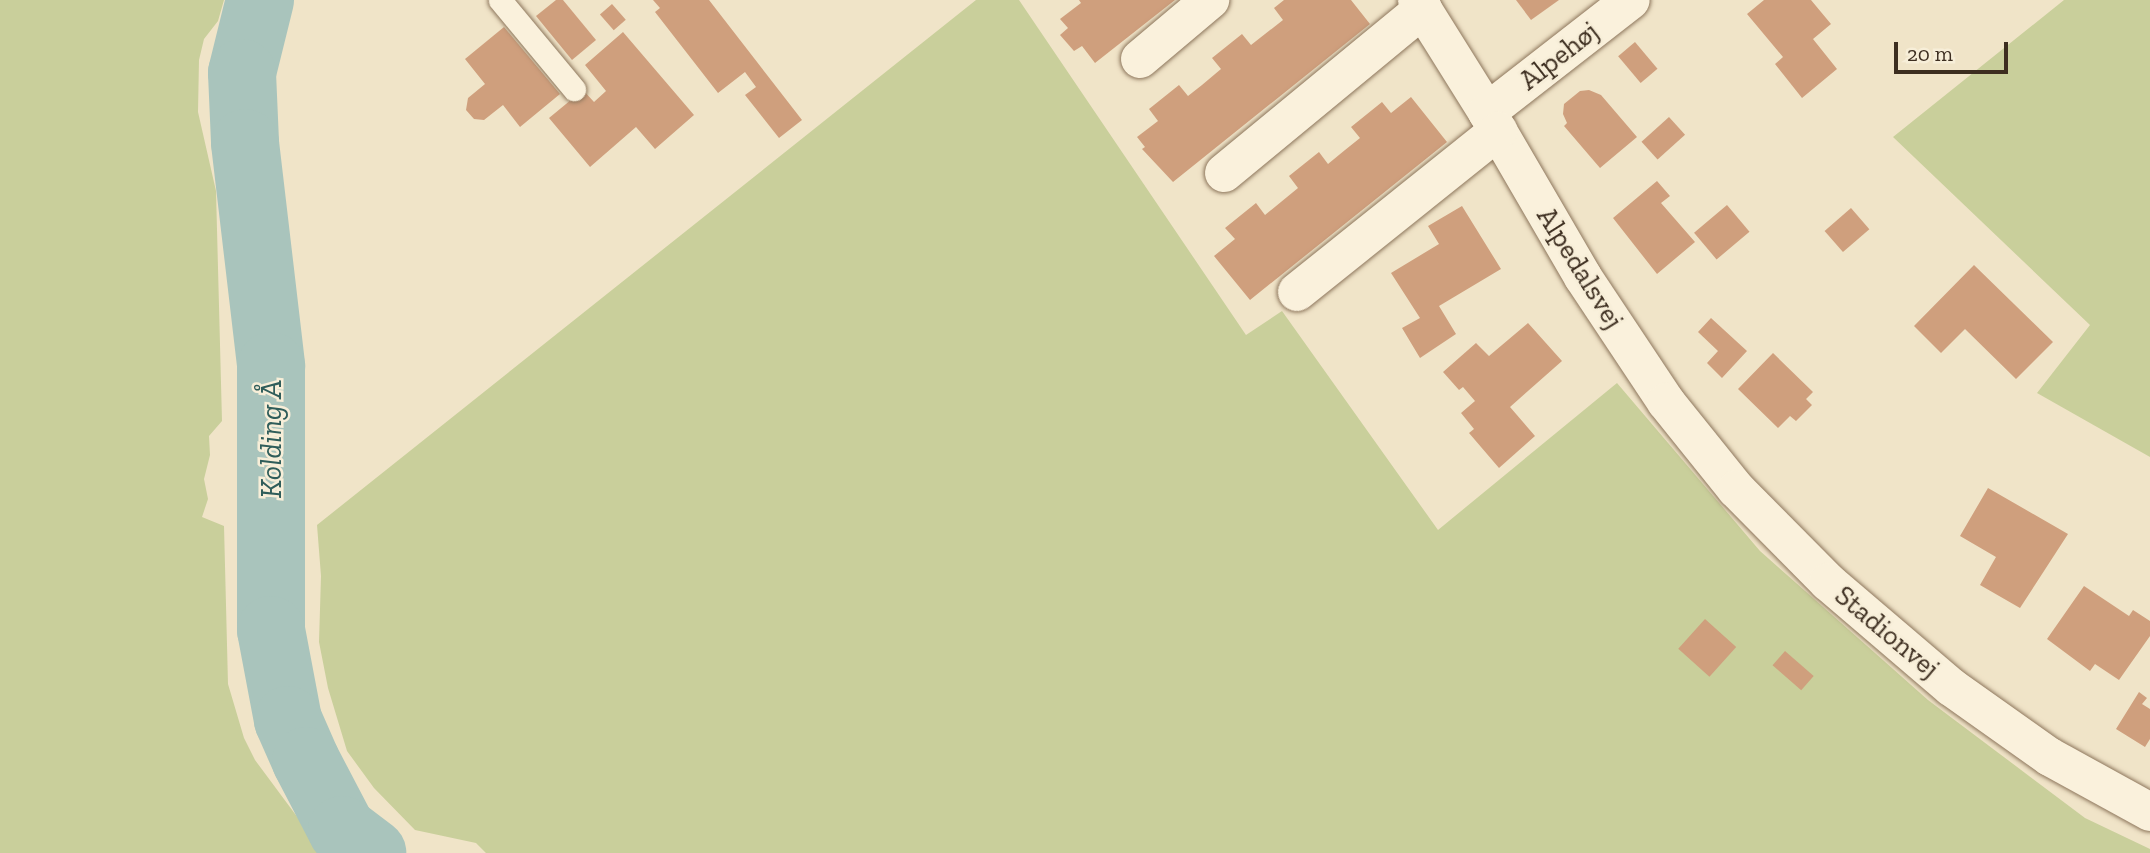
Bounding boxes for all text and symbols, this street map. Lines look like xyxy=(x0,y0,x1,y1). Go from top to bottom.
street label: Alpehøj xyxy=(1513,15,1605,97)
scale bar xyxy=(1898,28,2012,72)
text: 20 m xyxy=(1907,41,1953,66)
street label: Alpedalsvej xyxy=(1530,201,1630,335)
water label: Kolding Å xyxy=(253,379,289,499)
street label: Stadionvej xyxy=(1828,579,1946,685)

